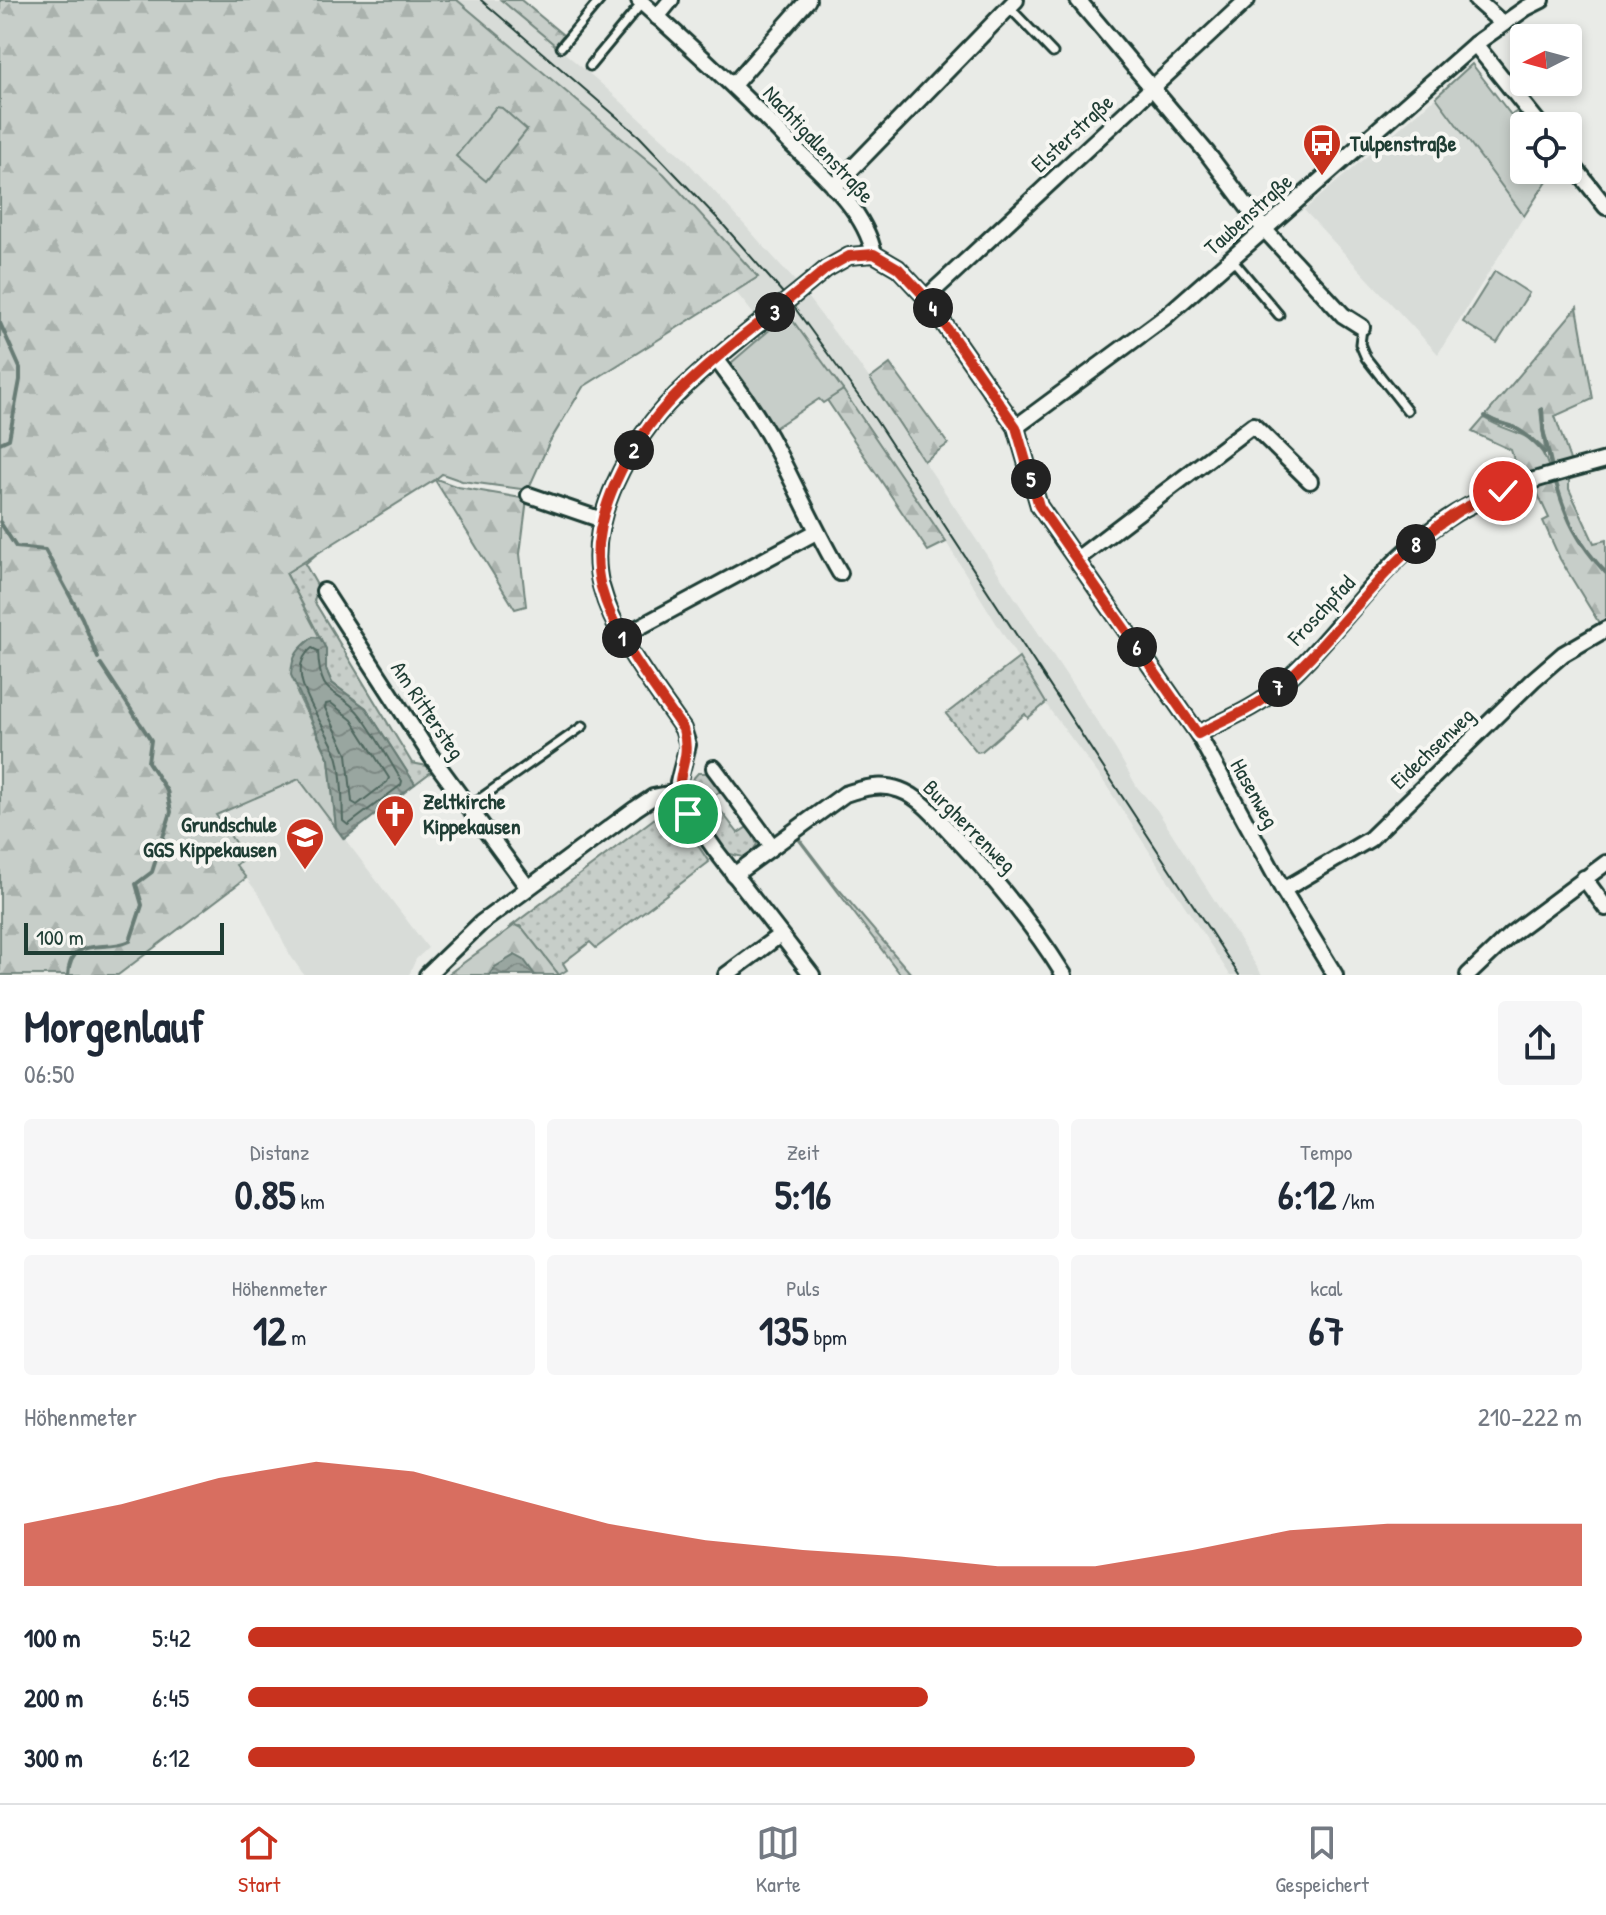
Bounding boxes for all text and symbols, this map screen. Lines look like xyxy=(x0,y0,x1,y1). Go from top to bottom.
north arrow xyxy=(1510,24,1582,96)
map controls xyxy=(1510,24,1582,184)
street label: Nachtigallenstraße xyxy=(757,79,882,210)
street label: Elsterstraße xyxy=(1024,87,1120,179)
button: locate xyxy=(1510,112,1582,184)
bus stop icon: Tulpenstraße xyxy=(1301,122,1343,177)
place label: Tulpenstraße xyxy=(1349,128,1457,159)
street label: Taubenstraße xyxy=(1197,166,1299,262)
pin: 4 xyxy=(913,288,953,328)
pin: 3 xyxy=(755,292,795,332)
text: 4 xyxy=(929,293,937,323)
text: 3 xyxy=(770,297,780,327)
pin: 2 xyxy=(614,430,654,470)
text: 2 xyxy=(629,435,639,465)
pin xyxy=(1469,457,1537,525)
pin: 5 xyxy=(1011,459,1051,499)
text: 5 xyxy=(1026,464,1036,494)
icon: check xyxy=(1481,469,1525,513)
pin: 8 xyxy=(1396,524,1436,564)
text: 8 xyxy=(1411,529,1421,559)
street label: Froschpfad xyxy=(1280,568,1362,653)
pin: 1 xyxy=(602,618,642,658)
text: 1 xyxy=(618,623,626,653)
pin: 6 xyxy=(1117,627,1157,667)
text: 6 xyxy=(1133,632,1141,662)
street label: Am Rittersteg xyxy=(384,655,472,765)
pin: 7 xyxy=(1258,667,1298,707)
text: 7 xyxy=(1273,672,1283,702)
street label: Eidechsenweg xyxy=(1384,701,1480,795)
street label: Hasenweg xyxy=(1224,753,1286,833)
street label: Burgherrenweg xyxy=(917,773,1023,879)
pin xyxy=(654,780,722,848)
place label: Zeltkirche Kippekausen xyxy=(423,786,521,842)
icon: arrive xyxy=(666,792,710,836)
church icon: Zeltkirche Kippekausen xyxy=(374,793,416,848)
place label: Grundschule GGS Kippekausen xyxy=(143,809,277,865)
school or university icon: Grundschule GGS Kippekausen xyxy=(284,816,326,871)
scale bar xyxy=(24,919,224,955)
text: 100 m xyxy=(36,922,84,952)
text: Morgenlauf xyxy=(24,996,204,1056)
button: share xyxy=(1498,1001,1582,1085)
text: 06:50 xyxy=(24,1056,75,1091)
text: Distanz xyxy=(250,1137,309,1167)
text: Zeit xyxy=(787,1137,819,1167)
text: Tempo xyxy=(1300,1137,1352,1167)
text: 0.85 xyxy=(235,1167,295,1221)
text: 5:16 xyxy=(775,1167,831,1221)
text: 6:12 xyxy=(1278,1167,1336,1221)
text: km xyxy=(295,1186,325,1216)
text: /km xyxy=(1336,1186,1375,1216)
text: Höhenmeter xyxy=(232,1273,327,1303)
text: Puls xyxy=(786,1273,820,1303)
text: kcal xyxy=(1310,1273,1342,1303)
text: 12 xyxy=(253,1303,286,1357)
text: 135 xyxy=(759,1303,808,1357)
text: 67 xyxy=(1308,1303,1344,1357)
text: m xyxy=(286,1322,306,1352)
text: bpm xyxy=(808,1322,847,1352)
text: Höhenmeter xyxy=(24,1399,137,1434)
text: 210–222 m xyxy=(1478,1399,1582,1434)
text: 100 m xyxy=(24,1620,80,1655)
text: 5:42 xyxy=(152,1620,191,1655)
text: 200 m xyxy=(24,1680,83,1715)
text: 6:45 xyxy=(152,1680,189,1715)
text: 300 m xyxy=(24,1740,83,1775)
text: 6:12 xyxy=(152,1740,190,1775)
tab: Start xyxy=(237,1821,281,1899)
tab: Karte xyxy=(756,1821,801,1899)
tab: Gespeichert xyxy=(1275,1821,1369,1899)

